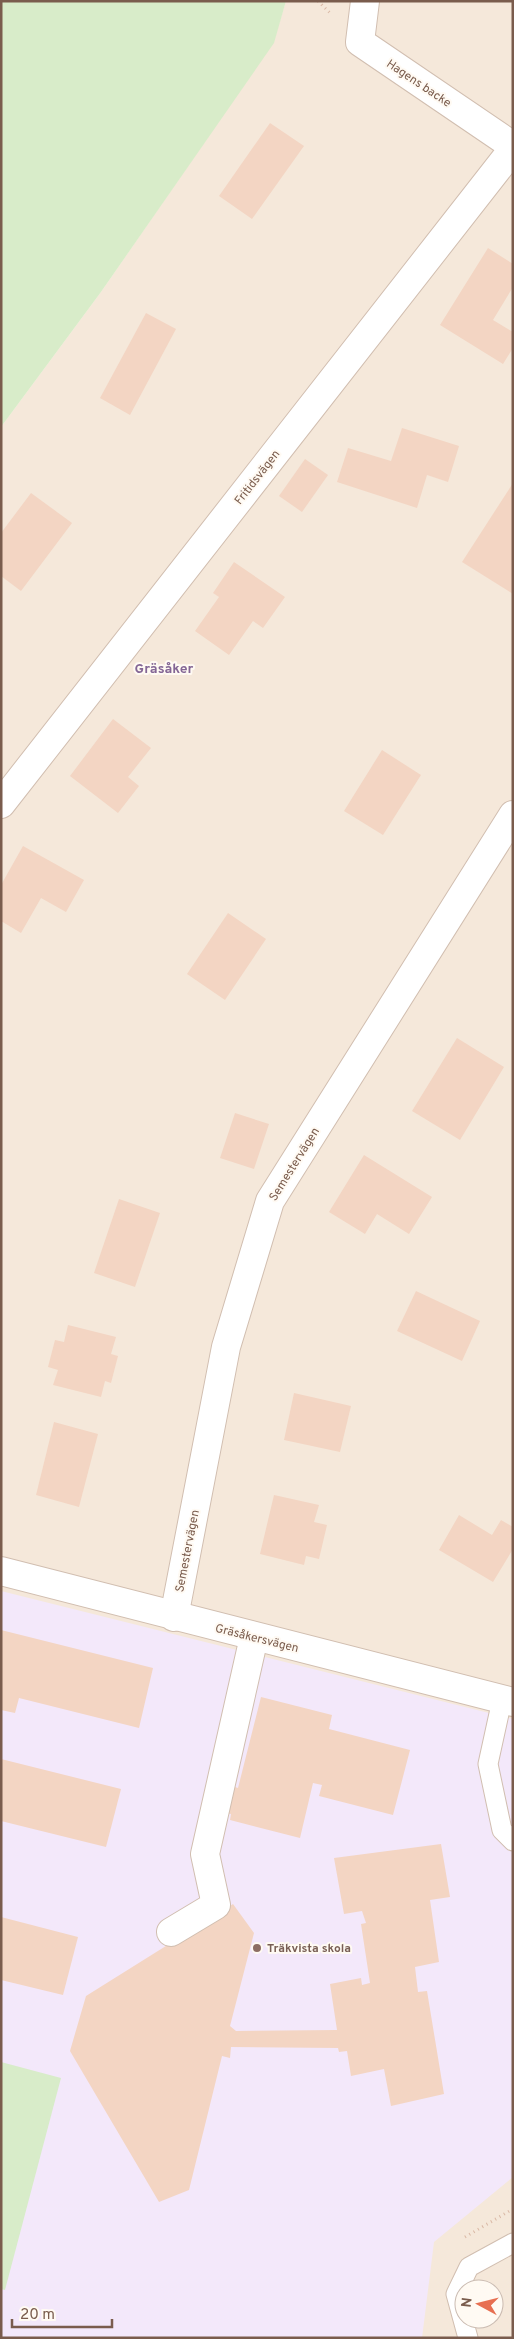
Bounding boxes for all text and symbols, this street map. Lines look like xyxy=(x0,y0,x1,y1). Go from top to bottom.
street label: Hagens backe xyxy=(383,56,454,111)
street label: Fritidsvägen xyxy=(231,447,284,508)
district label: Gräsåker xyxy=(135,661,194,678)
street label: Semestervägen xyxy=(266,1125,324,1204)
street label: Semestervägen xyxy=(172,1509,204,1594)
street label: Gräsåkersvägen xyxy=(213,1621,300,1657)
place label: Träkvista skola xyxy=(267,1941,351,1957)
marker: Träkvista skola xyxy=(251,1942,263,1954)
north arrow xyxy=(454,2279,504,2329)
scale bar xyxy=(12,2296,112,2328)
text: N xyxy=(459,2297,477,2309)
text: 20 m xyxy=(20,2306,55,2325)

